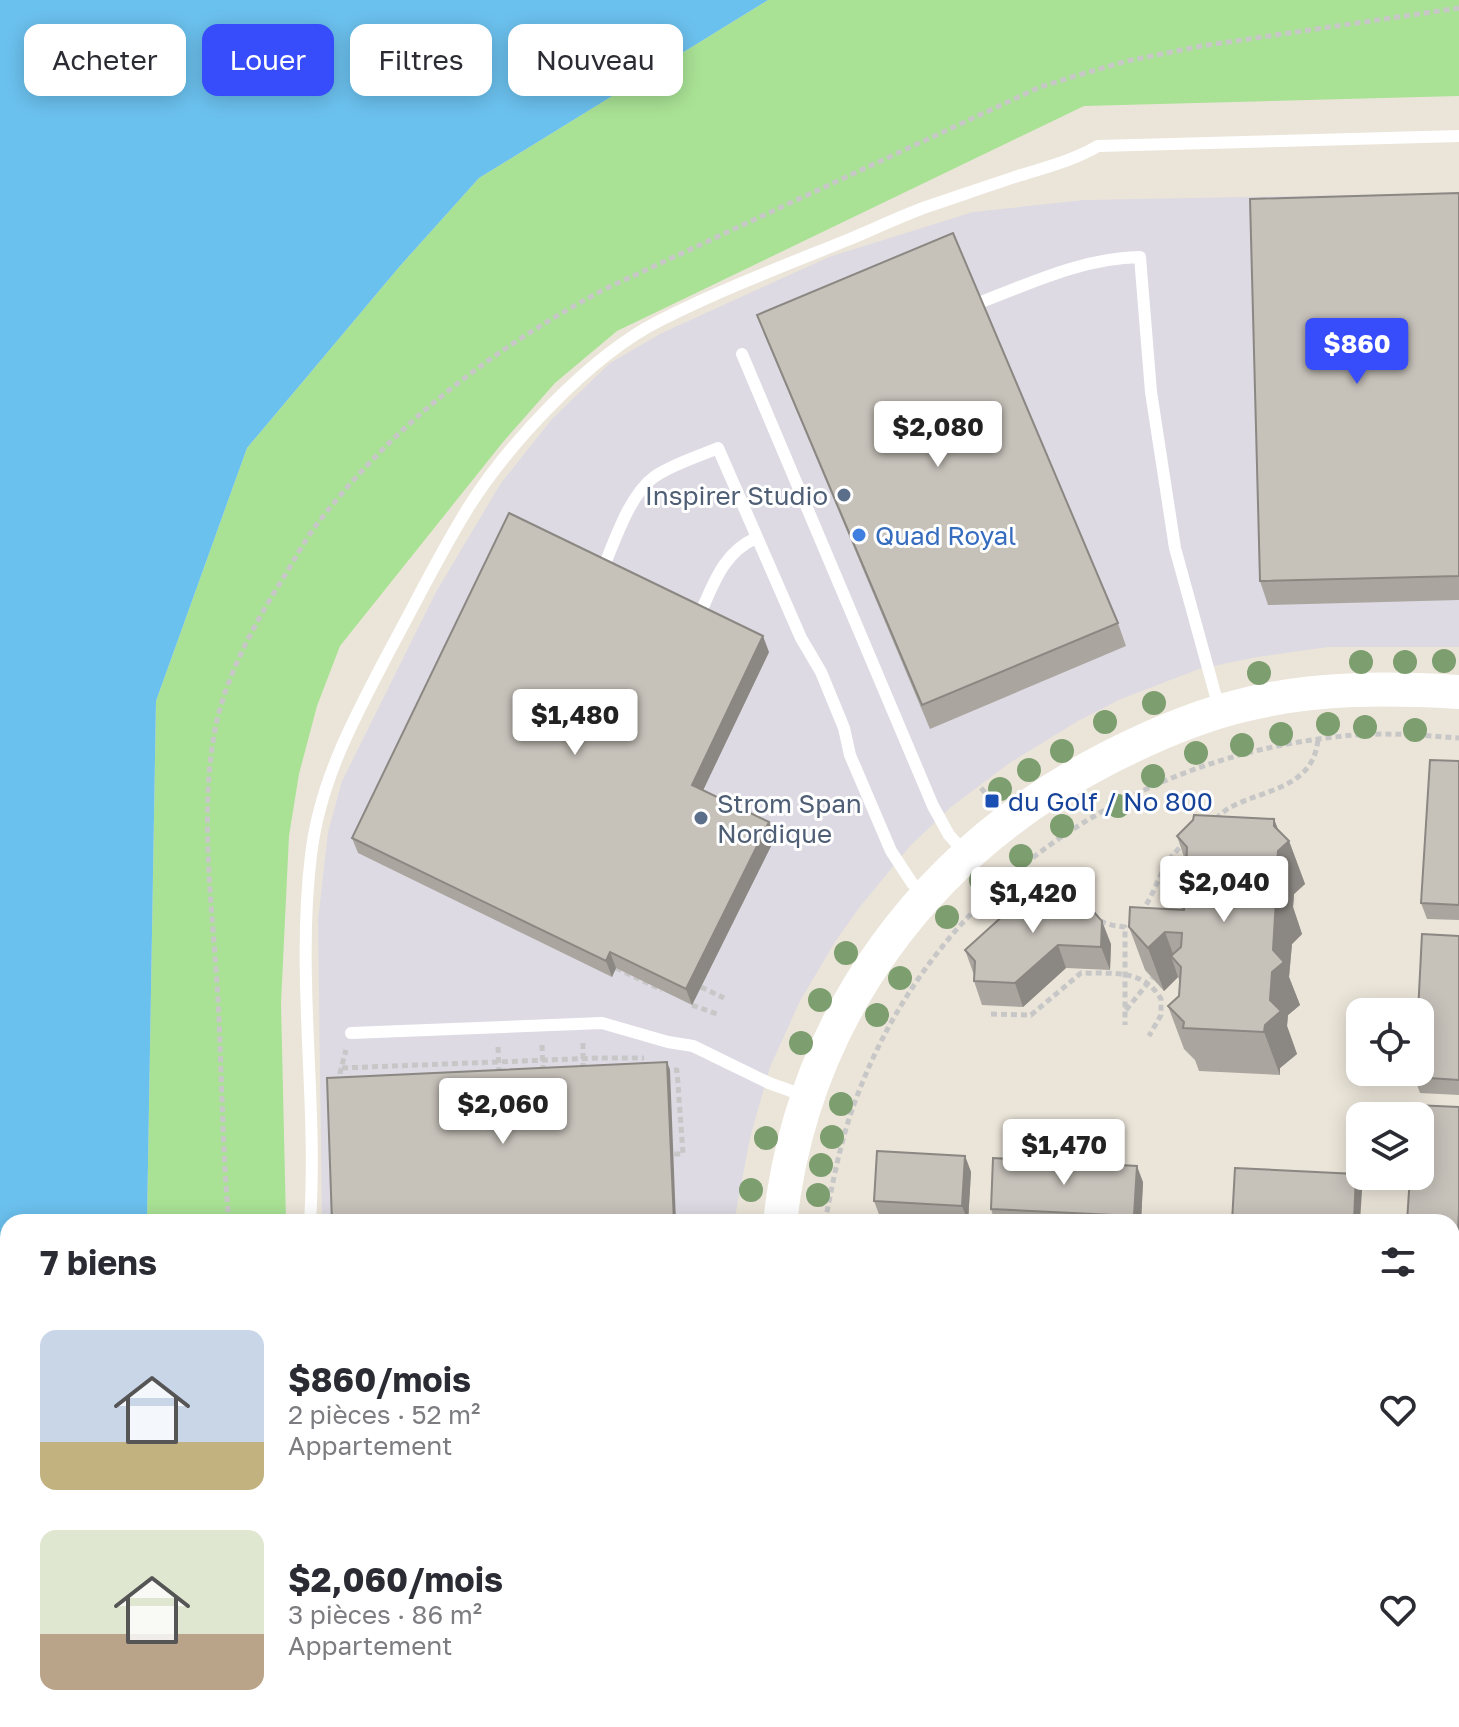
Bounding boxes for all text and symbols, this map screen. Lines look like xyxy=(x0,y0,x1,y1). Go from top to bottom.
chip: Acheter xyxy=(24,24,186,96)
chip: Louer xyxy=(202,24,334,96)
chip: Filtres xyxy=(350,24,492,96)
chip: Nouveau xyxy=(508,24,683,96)
pin: $860 xyxy=(1310,318,1404,386)
text: $860 xyxy=(1323,328,1391,359)
pin: $2,080 xyxy=(873,401,1003,469)
text: $2,080 xyxy=(892,411,984,442)
place label: Inspirer Studio xyxy=(645,480,828,511)
marker: Inspirer Studio xyxy=(835,486,853,504)
place label: Quad Royal xyxy=(875,520,1016,551)
marker: Quad Royal xyxy=(850,526,868,544)
pin: $1,480 xyxy=(510,689,640,757)
text: $1,480 xyxy=(531,699,619,730)
place label: du Golf / No 800 xyxy=(1008,786,1213,817)
place label: Strom Span Nordique xyxy=(717,788,862,849)
marker: du Golf / No 800 xyxy=(983,792,1001,810)
marker: Strom Span Nordique xyxy=(692,809,710,827)
pin: $2,040 xyxy=(1159,856,1289,924)
text: $2,040 xyxy=(1178,866,1270,897)
pin: $1,420 xyxy=(968,867,1098,935)
text: $1,420 xyxy=(989,877,1077,908)
map controls xyxy=(1346,998,1434,1190)
button: locate xyxy=(1346,998,1434,1086)
pin: $2,060 xyxy=(438,1078,568,1146)
text: $2,060 xyxy=(457,1088,549,1119)
button: layers xyxy=(1346,1102,1434,1190)
pin: $1,470 xyxy=(999,1119,1129,1187)
text: $1,470 xyxy=(1021,1129,1107,1160)
icon: filters xyxy=(1376,1240,1420,1284)
text: 7 biens xyxy=(40,1242,157,1282)
text: $860/mois xyxy=(288,1359,471,1399)
icon: home xyxy=(104,1362,200,1458)
icon: heart xyxy=(1376,1388,1420,1432)
text: 2 pièces · 52 m² xyxy=(288,1399,480,1430)
text: Appartement xyxy=(288,1430,452,1461)
text: $2,060/mois xyxy=(288,1559,503,1599)
icon: home xyxy=(104,1562,200,1658)
icon: heart xyxy=(1376,1588,1420,1632)
text: 3 pièces · 86 m² xyxy=(288,1599,482,1630)
text: Appartement xyxy=(288,1630,452,1661)

